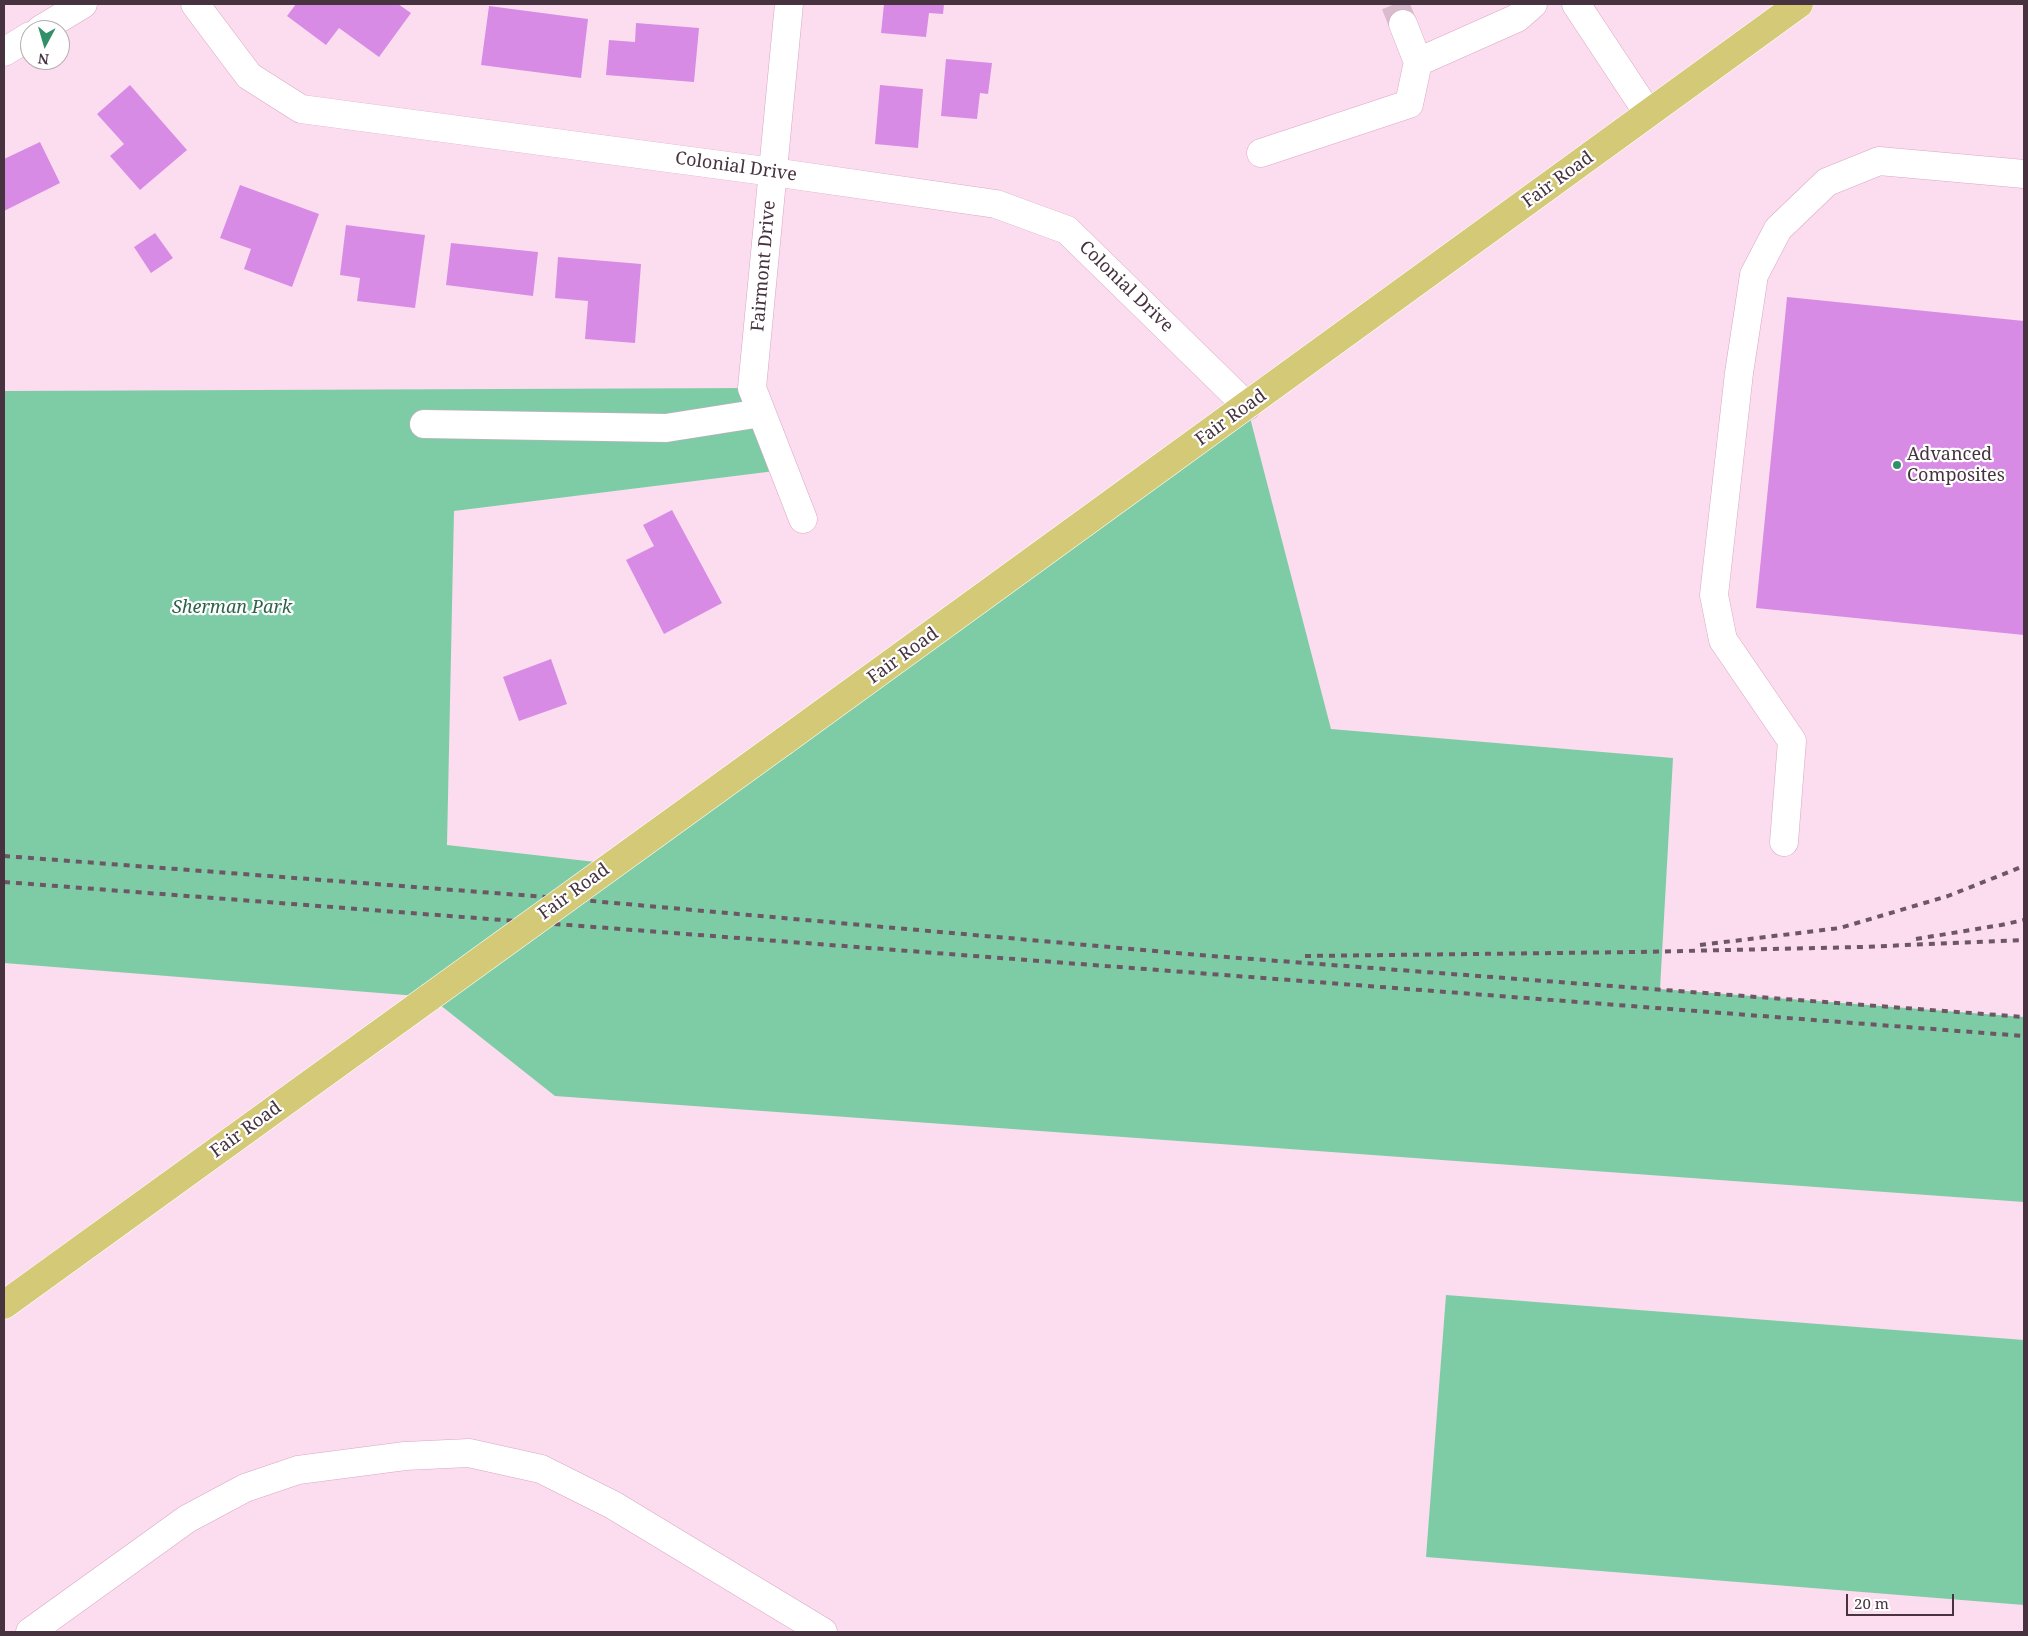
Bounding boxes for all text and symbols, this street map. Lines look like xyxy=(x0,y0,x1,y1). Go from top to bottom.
north arrow xyxy=(20,20,70,70)
text: N xyxy=(37,49,50,69)
street label: Fair Road xyxy=(1518,147,1598,213)
street label: Colonial Drive xyxy=(674,148,798,186)
street label: Fairmont Drive xyxy=(748,199,780,333)
street label: Colonial Drive xyxy=(1074,237,1178,337)
street label: Fair Road xyxy=(1191,385,1271,451)
place label: Advanced Composites xyxy=(1907,444,2005,486)
marker: Advanced Composites xyxy=(1891,459,1903,471)
park label: Sherman Park xyxy=(172,597,292,619)
street label: Fair Road xyxy=(863,623,943,689)
street label: Fair Road xyxy=(534,859,614,925)
street label: Fair Road xyxy=(206,1097,286,1163)
scale bar xyxy=(1848,1584,1956,1616)
text: 20 m xyxy=(1854,1593,1889,1613)

